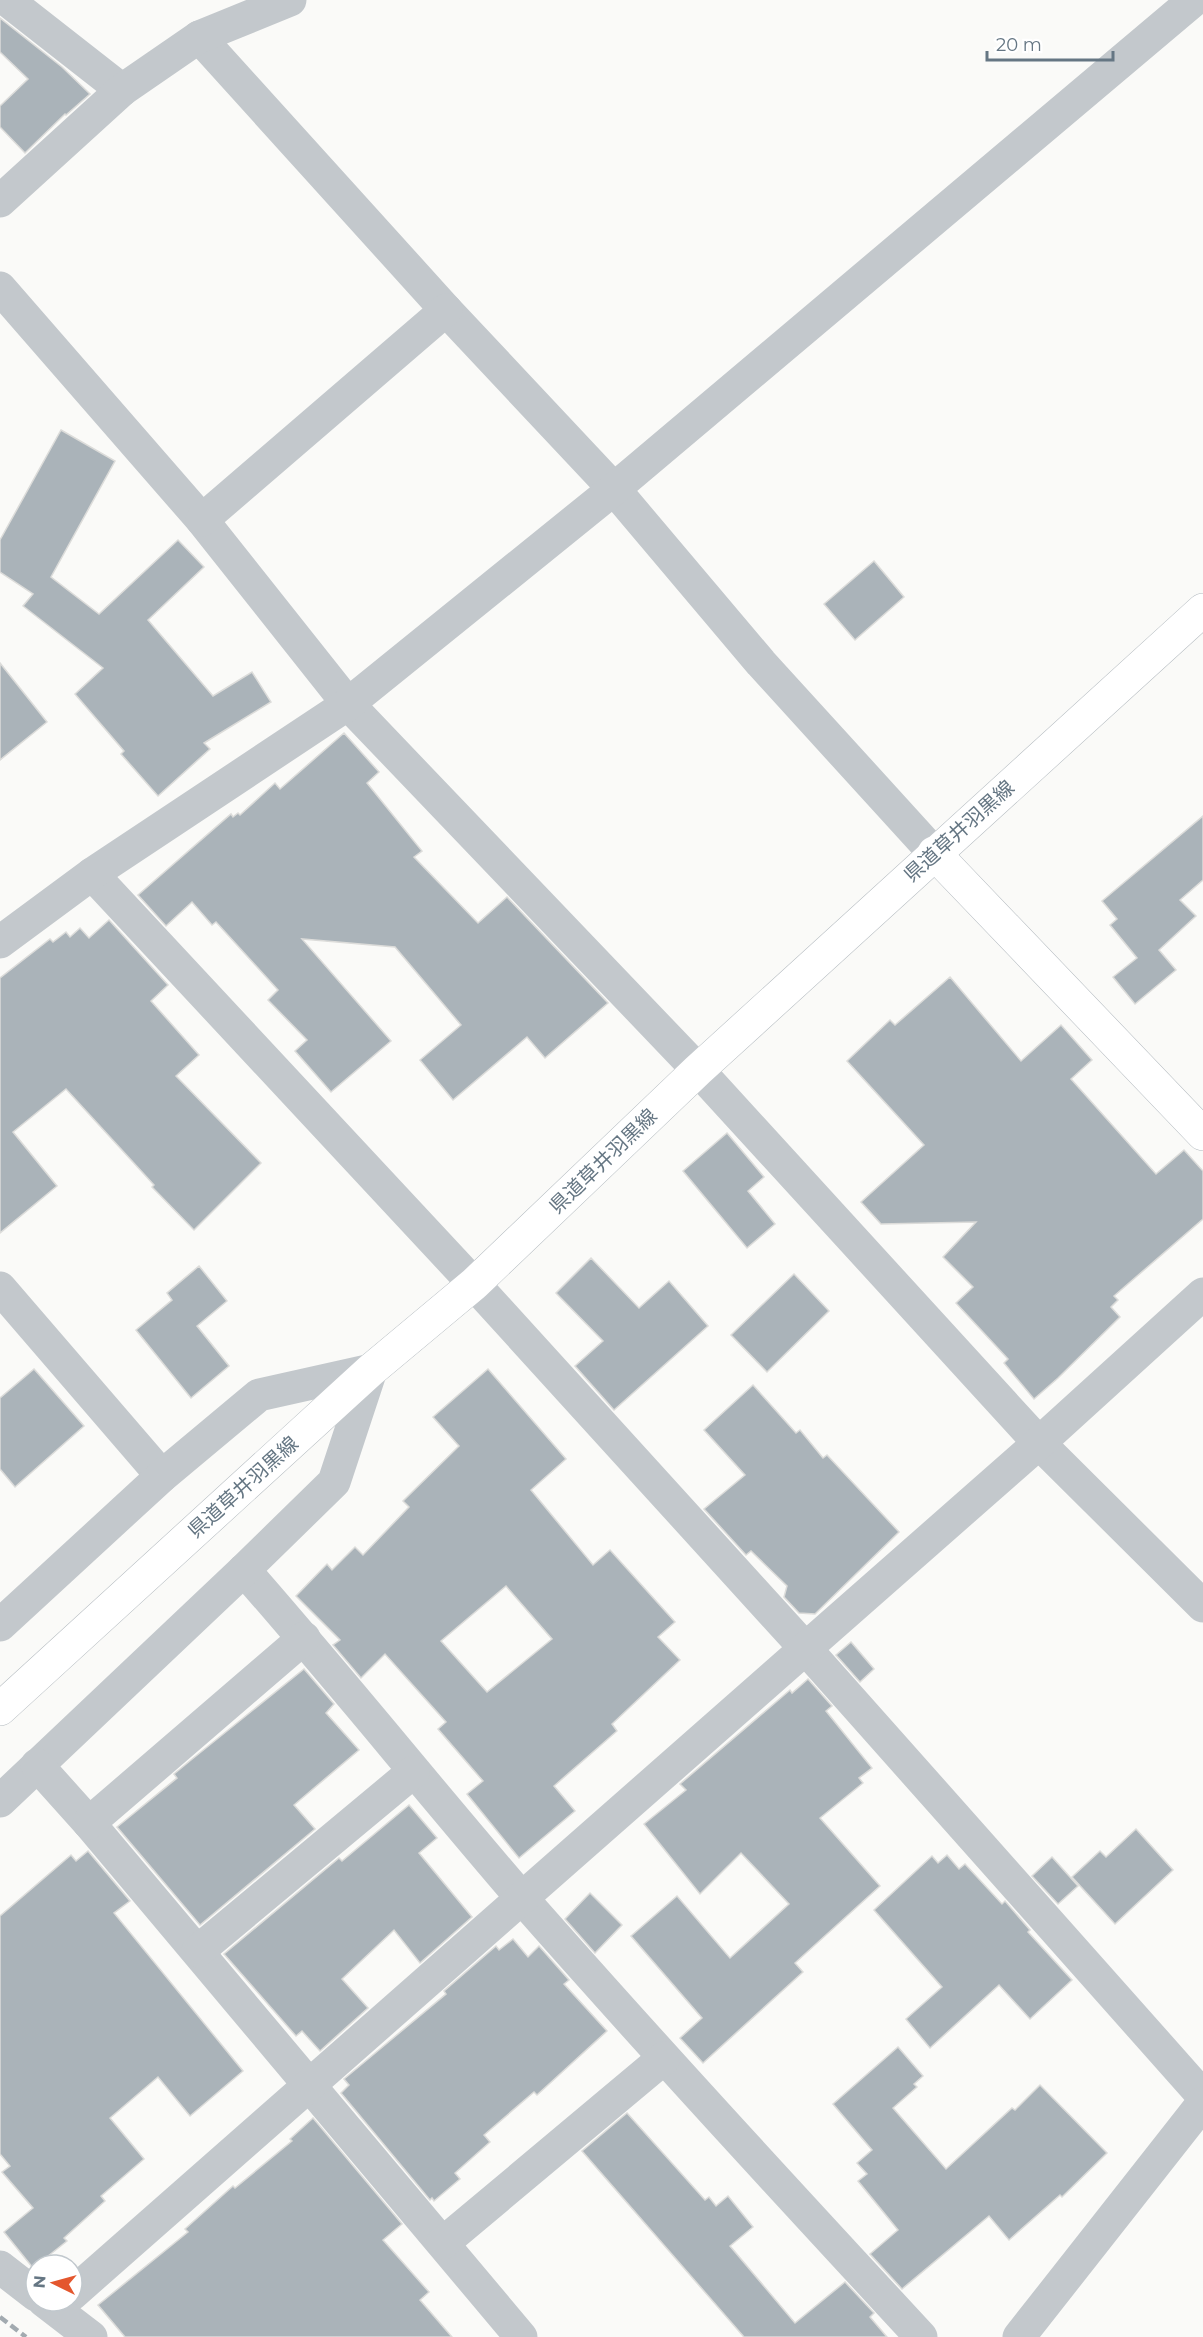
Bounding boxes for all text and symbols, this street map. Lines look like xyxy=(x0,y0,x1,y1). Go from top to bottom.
scale bar xyxy=(987,24,1113,62)
text: 20 m xyxy=(996,34,1042,56)
street label: 県道草井羽黒線 xyxy=(899,775,1019,887)
street label: 県道草井羽黒線 xyxy=(544,1104,662,1218)
street label: 県道草井羽黒線 xyxy=(183,1431,303,1543)
north arrow xyxy=(24,2253,84,2313)
text: N xyxy=(30,2274,50,2289)

